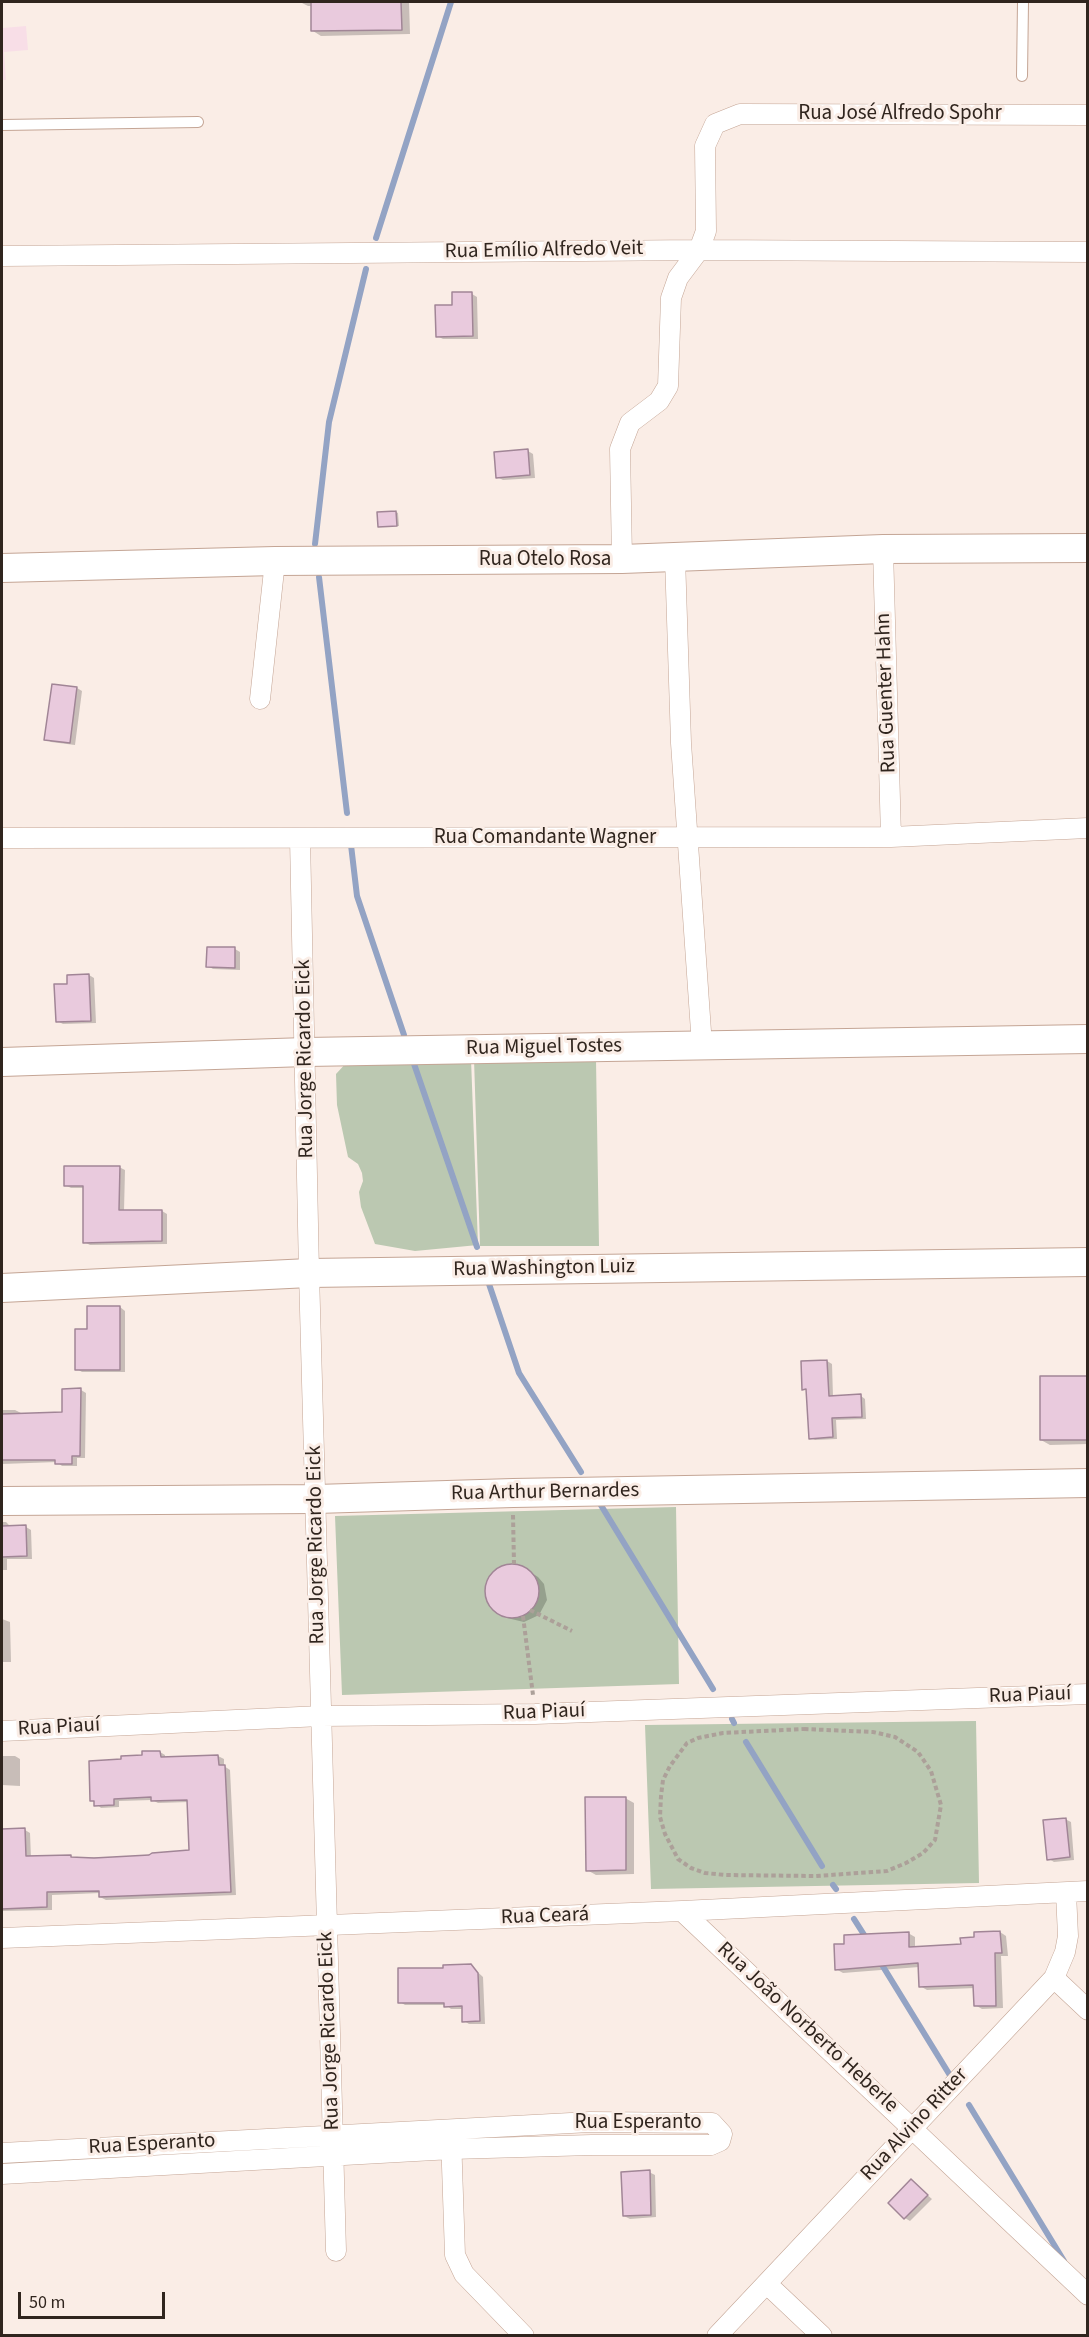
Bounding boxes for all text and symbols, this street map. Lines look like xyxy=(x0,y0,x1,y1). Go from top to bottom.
street label: Rua José Alfredo Spohr xyxy=(798,101,1002,127)
street label: Rua Emílio Alfredo Veit xyxy=(444,237,644,265)
street label: Rua Otelo Rosa xyxy=(479,547,611,573)
street label: Rua Guenter Hahn xyxy=(872,612,902,774)
street label: Rua Comandante Wagner xyxy=(434,825,656,851)
street label: Rua Jorge Ricardo Eick xyxy=(292,959,320,1159)
street label: Rua Miguel Tostes xyxy=(466,1034,622,1062)
street label: Rua Washington Luiz xyxy=(453,1255,635,1283)
street label: Rua Jorge Ricardo Eick xyxy=(303,1445,331,1645)
street label: Rua Arthur Bernardes xyxy=(451,1479,639,1507)
street label: Rua Piauí xyxy=(988,1682,1072,1710)
street label: Rua Piauí xyxy=(502,1699,586,1727)
street label: Rua Piauí xyxy=(17,1713,101,1743)
street label: Rua Ceará xyxy=(500,1903,590,1931)
street label: Rua Jorge Ricardo Eick xyxy=(314,1931,346,2131)
street label: Rua João Norberto Heberle xyxy=(711,1937,903,2119)
street label: Rua Alvino Ritter xyxy=(856,2063,974,2187)
street label: Rua Esperanto xyxy=(574,2110,702,2136)
street label: Rua Esperanto xyxy=(88,2129,216,2161)
scale bar xyxy=(21,2280,168,2318)
text: 50 m xyxy=(29,2290,65,2315)

